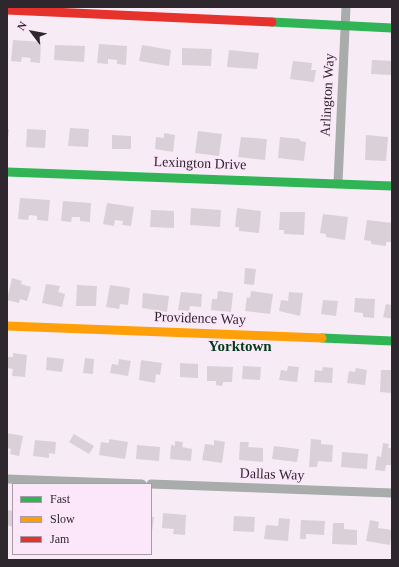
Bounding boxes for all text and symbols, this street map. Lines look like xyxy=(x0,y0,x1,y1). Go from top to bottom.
north arrow xyxy=(12,12,52,52)
text: N xyxy=(15,19,29,32)
street label: Arlington Way xyxy=(317,53,339,137)
street label: Lexington Drive xyxy=(153,154,247,174)
street label: Providence Way xyxy=(154,309,246,329)
district label: Yorktown xyxy=(208,338,272,356)
street label: Dallas Way xyxy=(239,465,305,485)
legend xyxy=(12,483,152,555)
text: Fast xyxy=(50,492,70,506)
text: Slow xyxy=(50,512,75,526)
text: Jam xyxy=(50,532,69,546)

